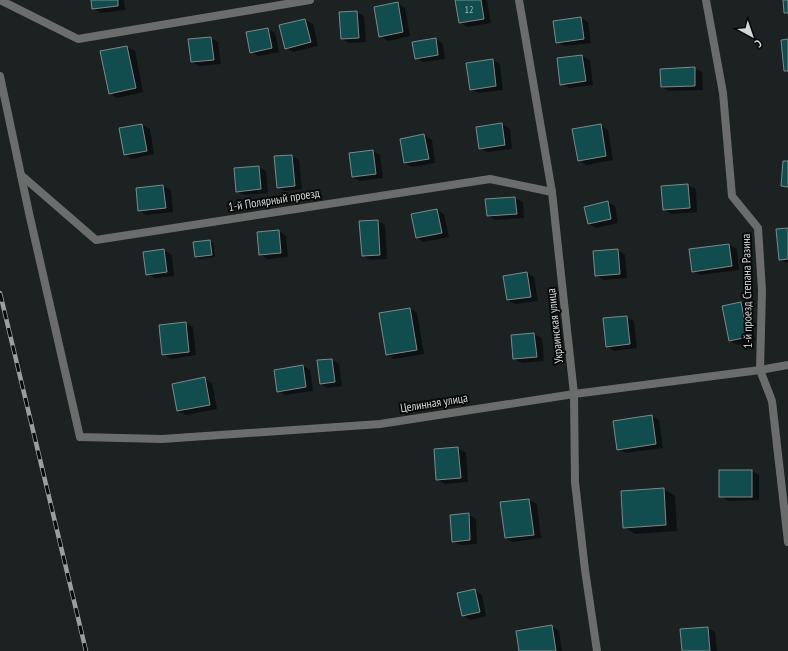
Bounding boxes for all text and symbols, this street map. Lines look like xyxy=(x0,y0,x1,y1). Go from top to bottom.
house number: 12 xyxy=(465,3,474,16)
north arrow xyxy=(732,16,772,56)
text: С xyxy=(752,37,765,51)
street label: 1-й Полярный проезд xyxy=(227,185,321,214)
street label: 1-й проезд Степана Разина xyxy=(738,233,755,348)
street label: Украинская улица xyxy=(543,288,566,364)
street label: Целинная улица xyxy=(399,390,469,415)

